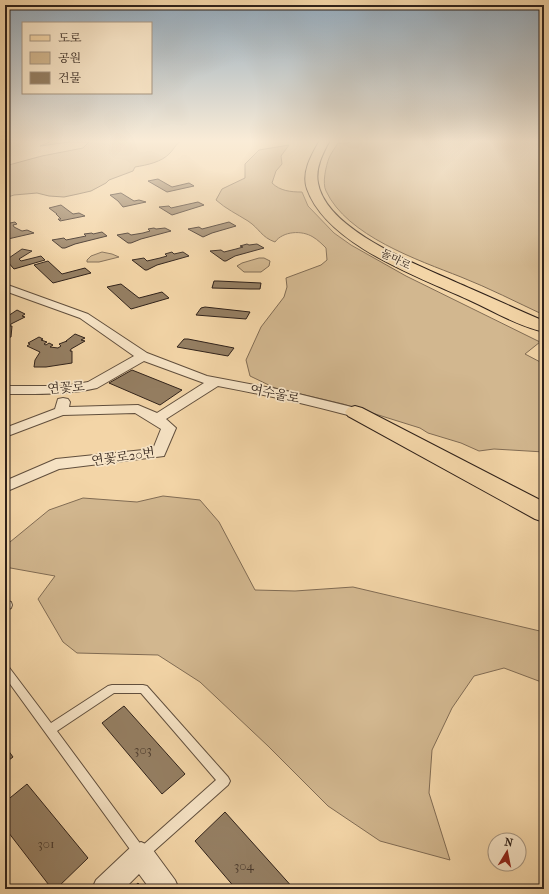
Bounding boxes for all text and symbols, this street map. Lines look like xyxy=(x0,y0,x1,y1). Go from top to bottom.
legend xyxy=(22,22,152,94)
text: 도로 xyxy=(58,31,82,45)
text: 공원 xyxy=(58,51,81,65)
text: 건물 xyxy=(58,71,82,85)
street label: 돌마로 xyxy=(379,247,413,272)
street label: 연꽃로 xyxy=(47,379,86,396)
street label: 여수울로 xyxy=(249,381,301,406)
street label: 연꽃로20번 xyxy=(90,445,156,468)
house number: 303 xyxy=(134,742,152,757)
north arrow xyxy=(487,832,527,872)
house number: 301 xyxy=(37,836,55,851)
text: N xyxy=(503,836,515,850)
house number: 304 xyxy=(234,858,254,873)

